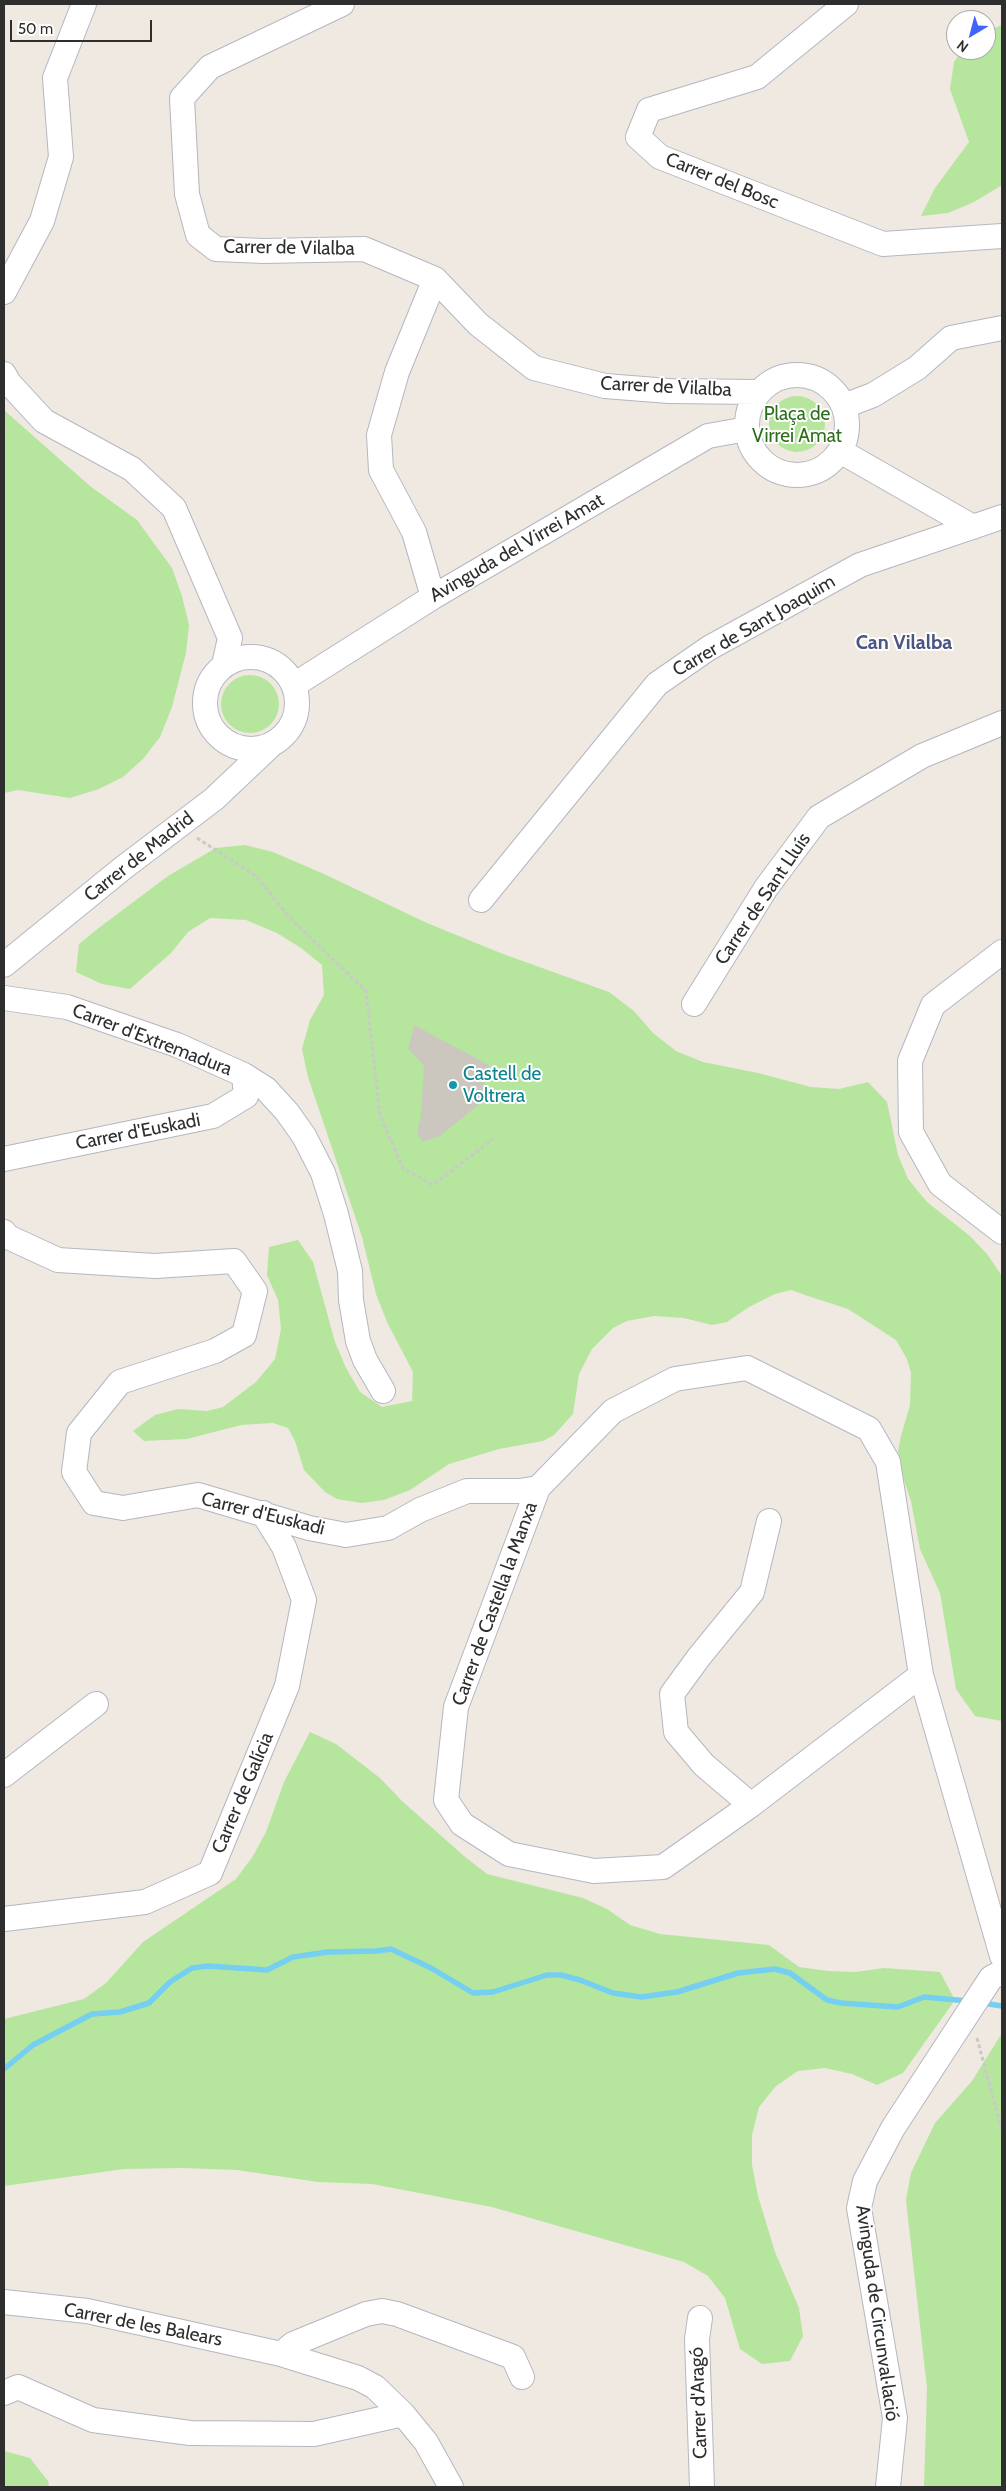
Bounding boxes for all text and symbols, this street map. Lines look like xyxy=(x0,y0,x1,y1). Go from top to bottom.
scale bar xyxy=(12,10,155,42)
north arrow xyxy=(946,10,996,60)
text: 50 m xyxy=(18,20,53,38)
text: N xyxy=(953,36,972,56)
street label: Carrer del Bosc xyxy=(662,148,782,214)
street label: Carrer de Vilalba xyxy=(223,235,355,261)
street label: Carrer de Vilalba xyxy=(600,372,732,402)
park label: Plaça de Virrei Amat xyxy=(752,403,842,447)
street label: Avinguda del Virrei Amat xyxy=(426,489,608,607)
street label: Carrer de Sant Joaquim xyxy=(669,570,839,682)
district label: Can Vilalba xyxy=(856,631,952,655)
street label: Carrer de Madrid xyxy=(80,807,198,907)
street label: Carrer de Sant Lluís xyxy=(710,829,816,969)
street label: Carrer d'Extremadura xyxy=(69,999,235,1081)
place label: Castell de Voltrera xyxy=(463,1063,541,1107)
marker: Castell de Voltrera xyxy=(447,1079,459,1091)
street label: Carrer d'Euskadi xyxy=(74,1109,202,1155)
street label: Carrer d'Euskadi xyxy=(199,1488,327,1540)
street label: Carrer de Castella la Manxa xyxy=(447,1499,543,1709)
street label: Carrer de Galícia xyxy=(207,1729,279,1857)
street label: Avinguda de Circunval·lació xyxy=(851,2203,903,2423)
street label: Carrer de les Balears xyxy=(62,2298,224,2352)
street label: Carrer d'Aragó xyxy=(686,2347,712,2459)

